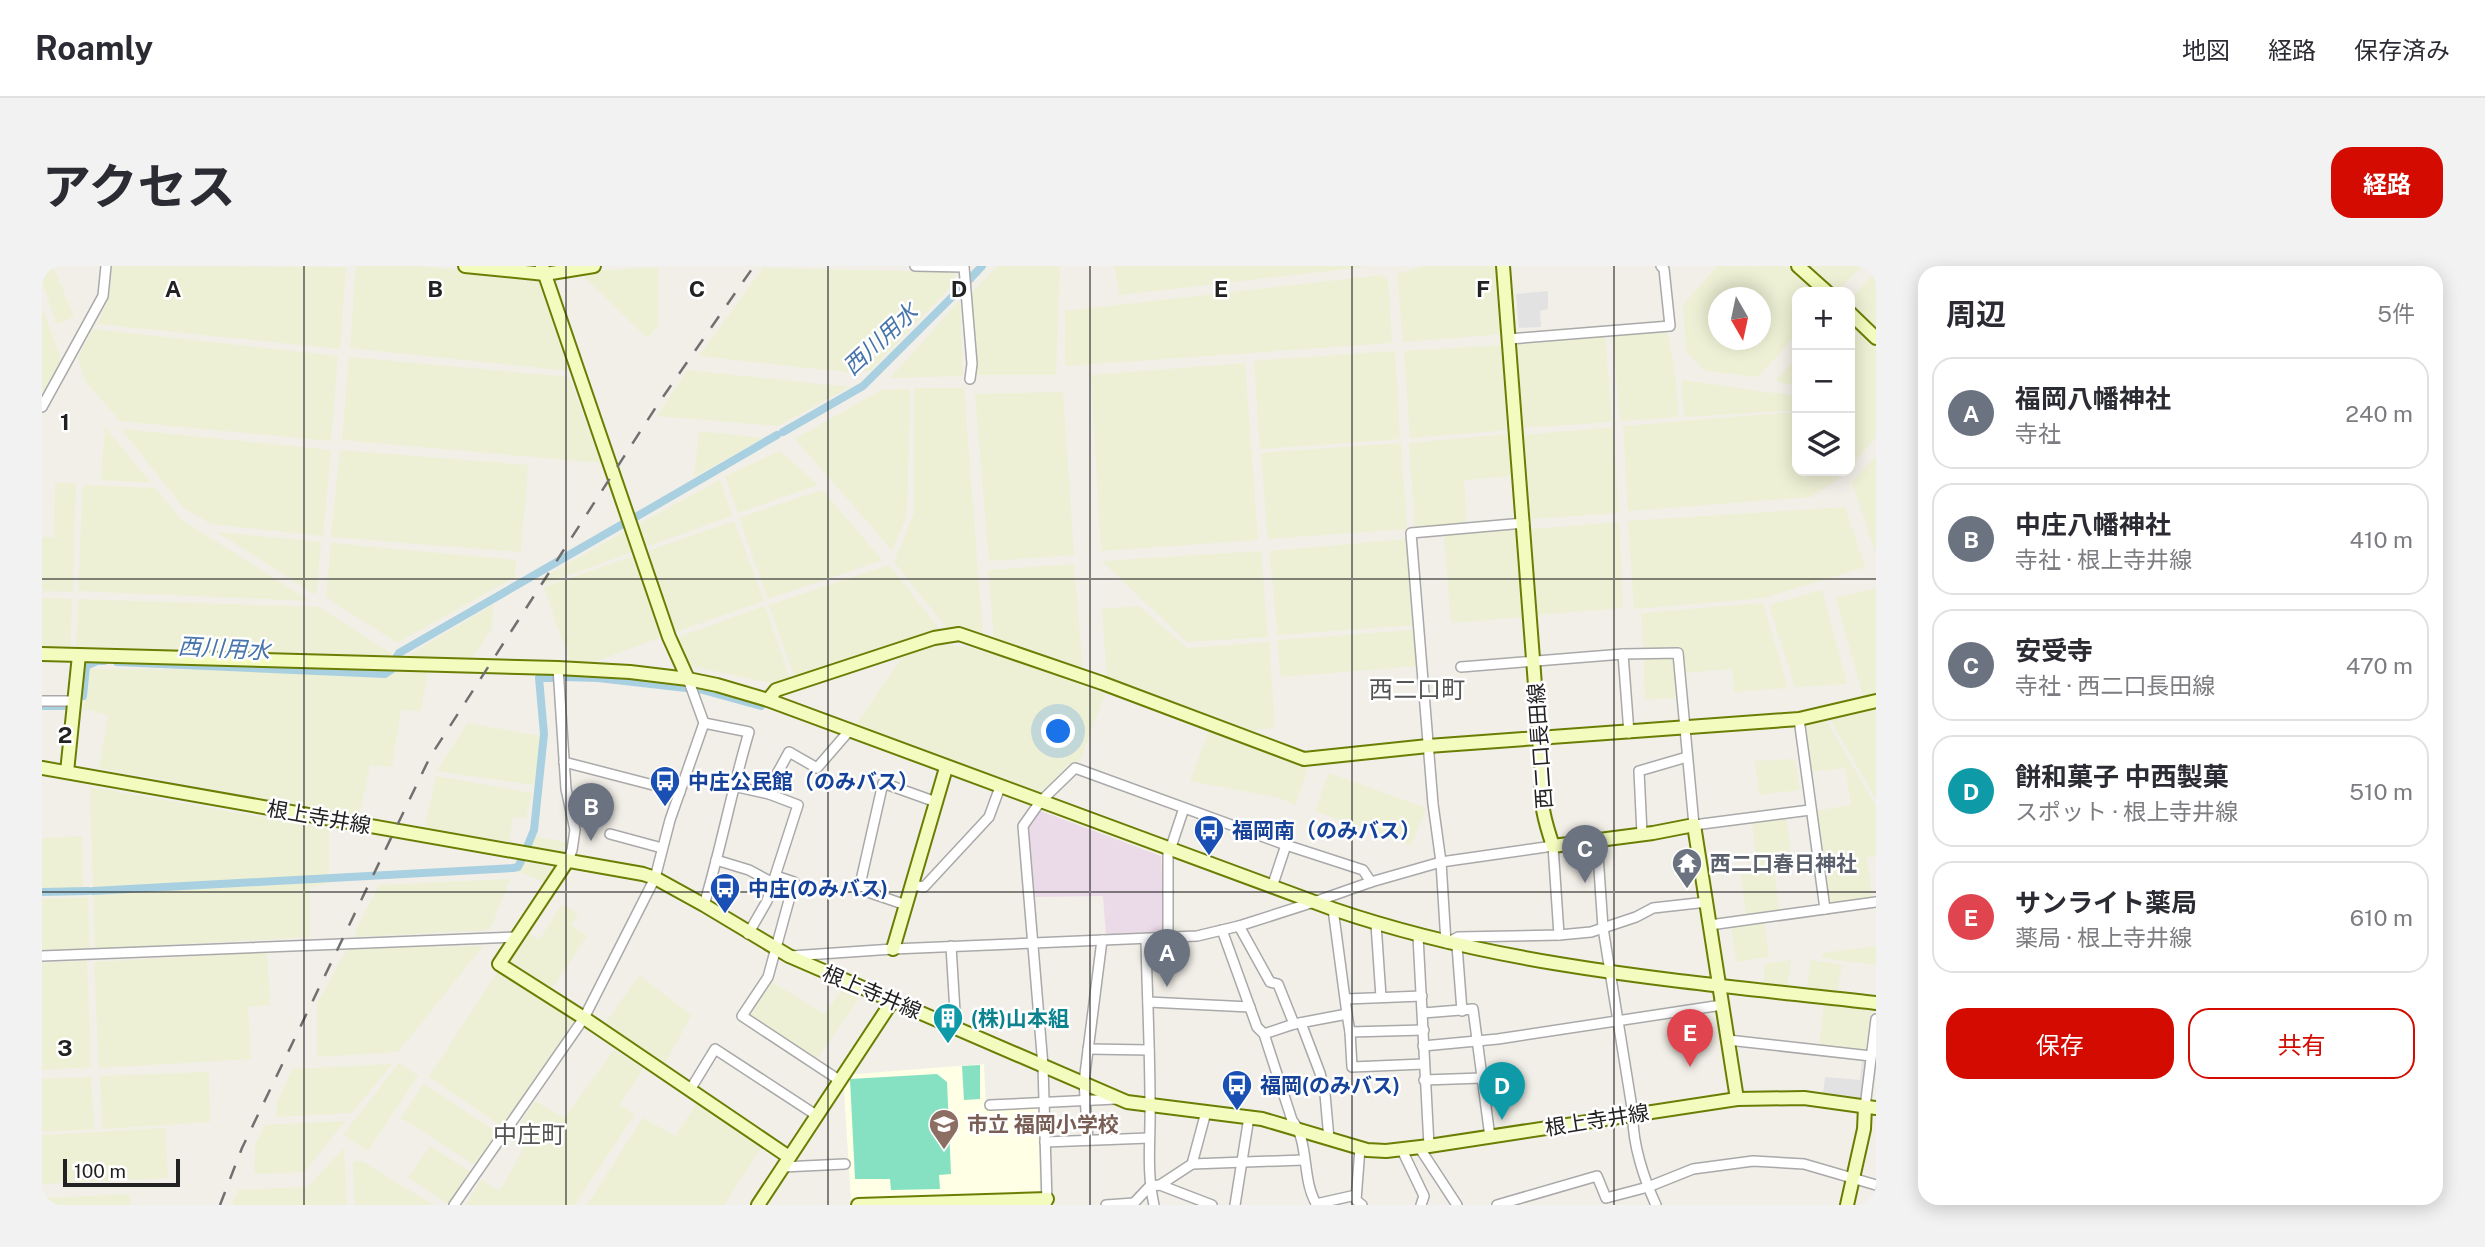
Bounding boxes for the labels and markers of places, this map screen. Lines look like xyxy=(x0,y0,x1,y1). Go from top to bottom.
bus stop icon: 中庄公民館（のみバス） xyxy=(648,764,682,808)
place label: 中庄公民館（のみバス） xyxy=(688,769,919,794)
pin: B xyxy=(568,783,614,841)
bus stop icon: 福岡南（のみバス） xyxy=(1192,813,1226,857)
place label: 福岡南（のみバス） xyxy=(1232,818,1421,843)
pin: C xyxy=(1562,825,1608,883)
temple icon: 西二口春日神社 xyxy=(1670,846,1704,890)
place label: 西二口春日神社 xyxy=(1710,851,1857,876)
bus stop icon: 中庄(のみバス) xyxy=(708,871,742,915)
place label: 中庄(のみバス) xyxy=(748,876,888,901)
pin: A xyxy=(1144,929,1190,987)
building icon: (株)山本組 xyxy=(931,1001,965,1045)
place label: (株)山本組 xyxy=(971,1006,1069,1031)
pin: E xyxy=(1667,1009,1713,1067)
pin: D xyxy=(1479,1062,1525,1120)
bus stop icon: 福岡(のみバス) xyxy=(1220,1068,1254,1112)
place label: 福岡(のみバス) xyxy=(1260,1073,1400,1098)
school or university icon: 市立 福岡小学校 xyxy=(927,1107,961,1151)
place label: 市立 福岡小学校 xyxy=(967,1112,1119,1137)

